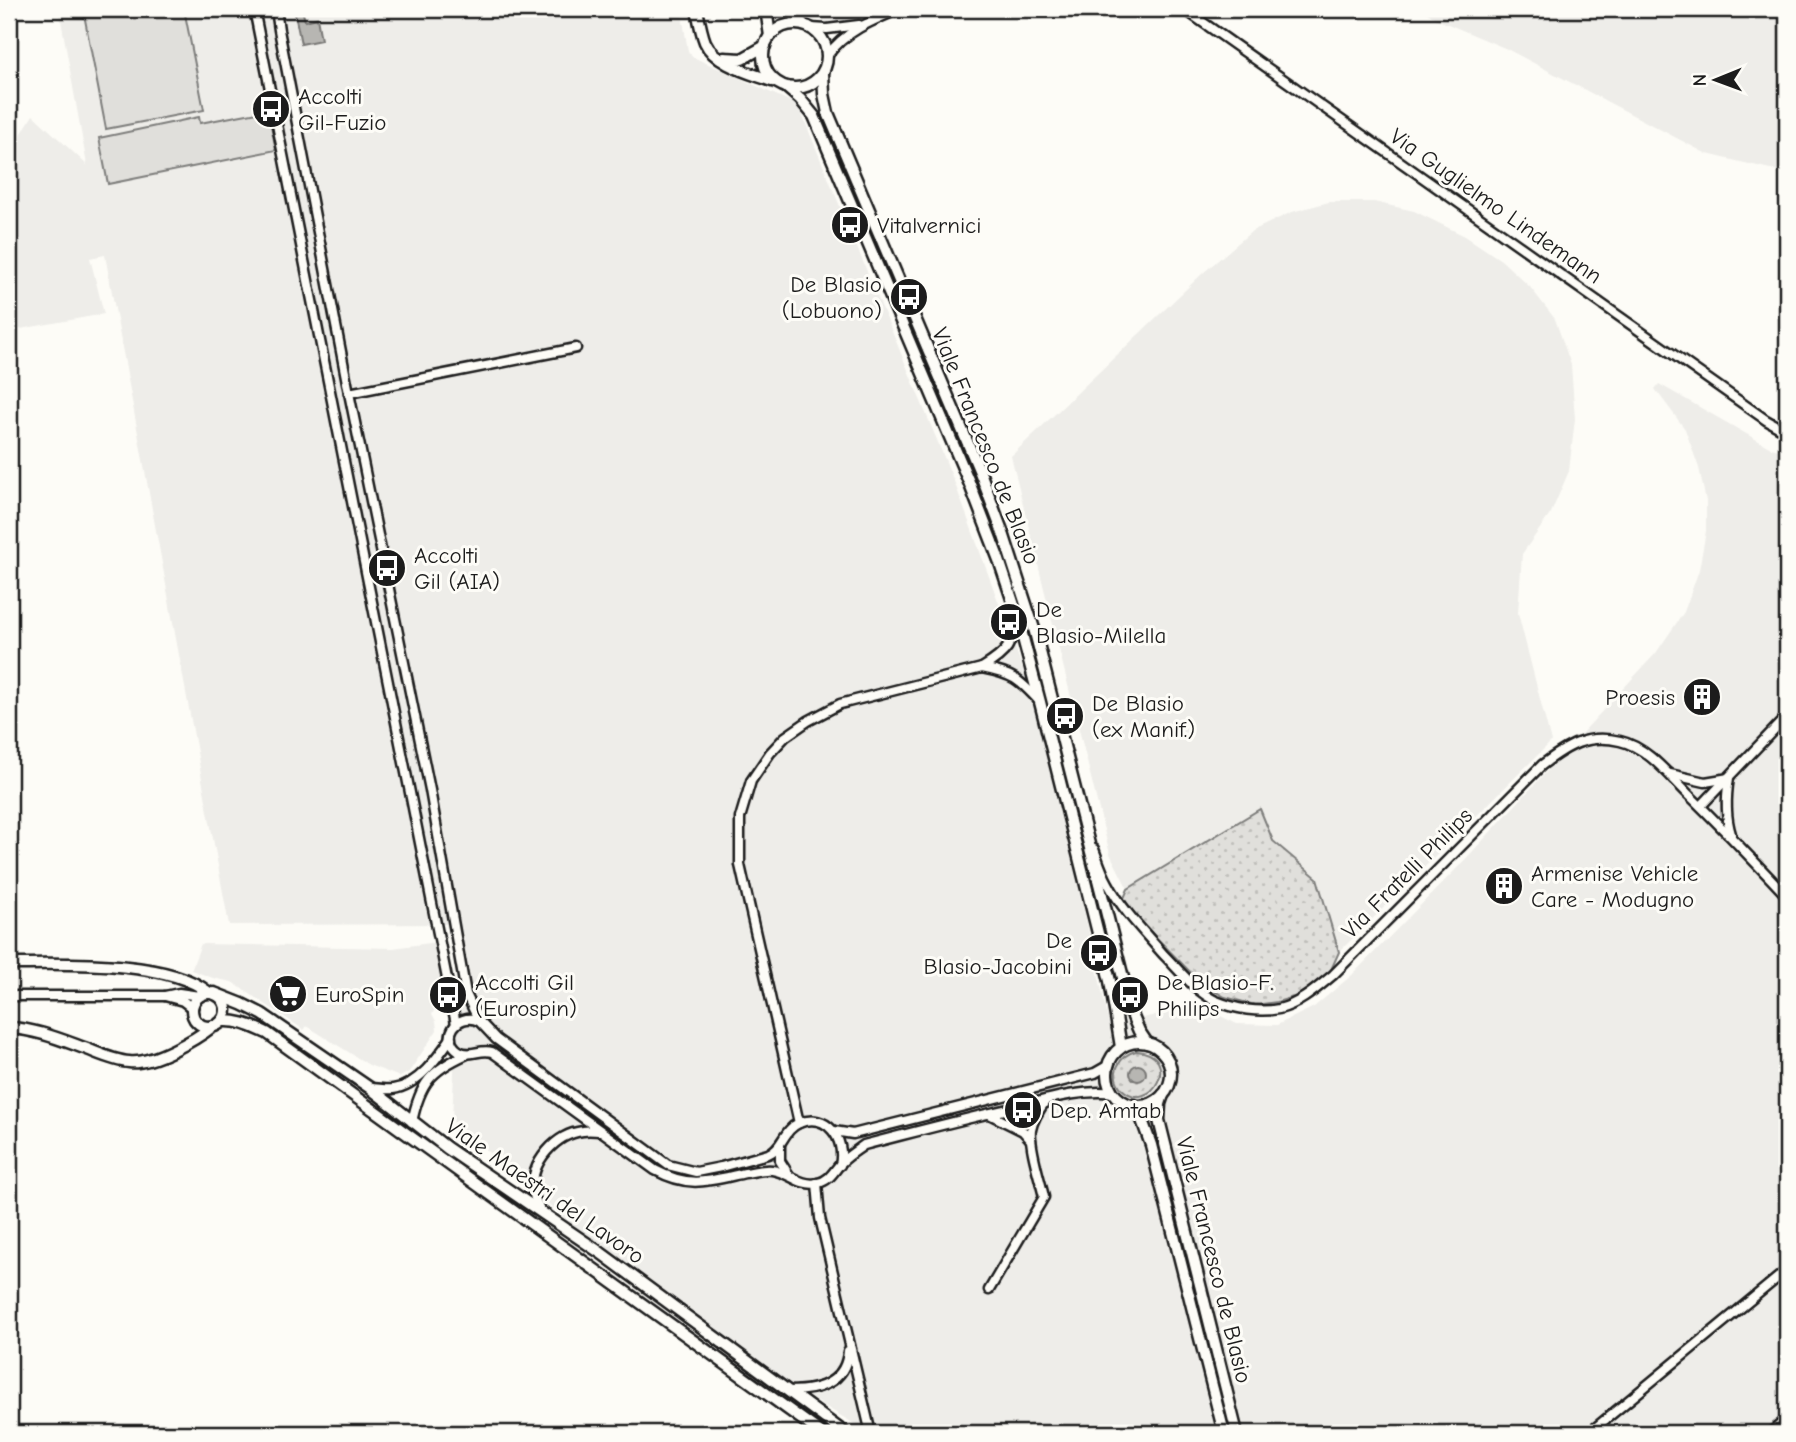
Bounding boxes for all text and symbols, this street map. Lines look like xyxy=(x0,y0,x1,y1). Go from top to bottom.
north arrow xyxy=(1680,46,1750,116)
text: N xyxy=(1689,74,1711,87)
place label: Accolti Gil-Fuzio xyxy=(298,83,386,136)
bus stop icon: Accolti Gil-Fuzio xyxy=(250,88,292,130)
street label: Via Guglielmo Lindemann xyxy=(1385,122,1607,290)
bus stop icon: Vitalvernici xyxy=(829,204,871,246)
place label: Vitalvernici xyxy=(877,212,981,239)
place label: De Blasio (Lobuono) xyxy=(782,271,882,324)
bus stop icon: De Blasio (Lobuono) xyxy=(888,276,930,318)
street label: Viale Francesco de Blasio xyxy=(926,324,1046,568)
place label: Accolti Gil (AIA) xyxy=(414,542,500,595)
bus stop icon: Accolti Gil (AIA) xyxy=(366,547,408,589)
place label: De Blasio-Milella xyxy=(1036,596,1166,649)
bus stop icon: De Blasio-Milella xyxy=(988,601,1030,643)
building icon: Proesis xyxy=(1681,676,1723,718)
place label: Proesis xyxy=(1605,684,1675,711)
place label: De Blasio (ex Manif.) xyxy=(1092,690,1195,743)
bus stop icon: De Blasio (ex Manif.) xyxy=(1044,695,1086,737)
street label: Via Fratelli Philips xyxy=(1336,802,1478,944)
place label: Armenise Vehicle Care - Modugno xyxy=(1531,860,1698,913)
building icon: Armenise Vehicle Care - Modugno xyxy=(1483,865,1525,907)
place label: De Blasio-Jacobini xyxy=(924,927,1072,980)
bus stop icon: De Blasio-Jacobini xyxy=(1078,932,1120,974)
place label: Accolti Gil (Eurospin) xyxy=(475,969,577,1022)
place label: De Blasio-F. Philips xyxy=(1157,969,1274,1022)
supermarket icon: EuroSpin xyxy=(267,973,309,1015)
bus stop icon: Accolti Gil (Eurospin) xyxy=(427,974,469,1016)
bus stop icon: De Blasio-F. Philips xyxy=(1109,974,1151,1016)
place label: EuroSpin xyxy=(315,981,404,1008)
bus stop icon: Dep. Amtab xyxy=(1002,1089,1044,1131)
place label: Dep. Amtab xyxy=(1050,1097,1161,1124)
street label: Viale Maestri del Lavoro xyxy=(441,1112,649,1270)
street label: Viale Francesco de Blasio xyxy=(1170,1134,1258,1386)

